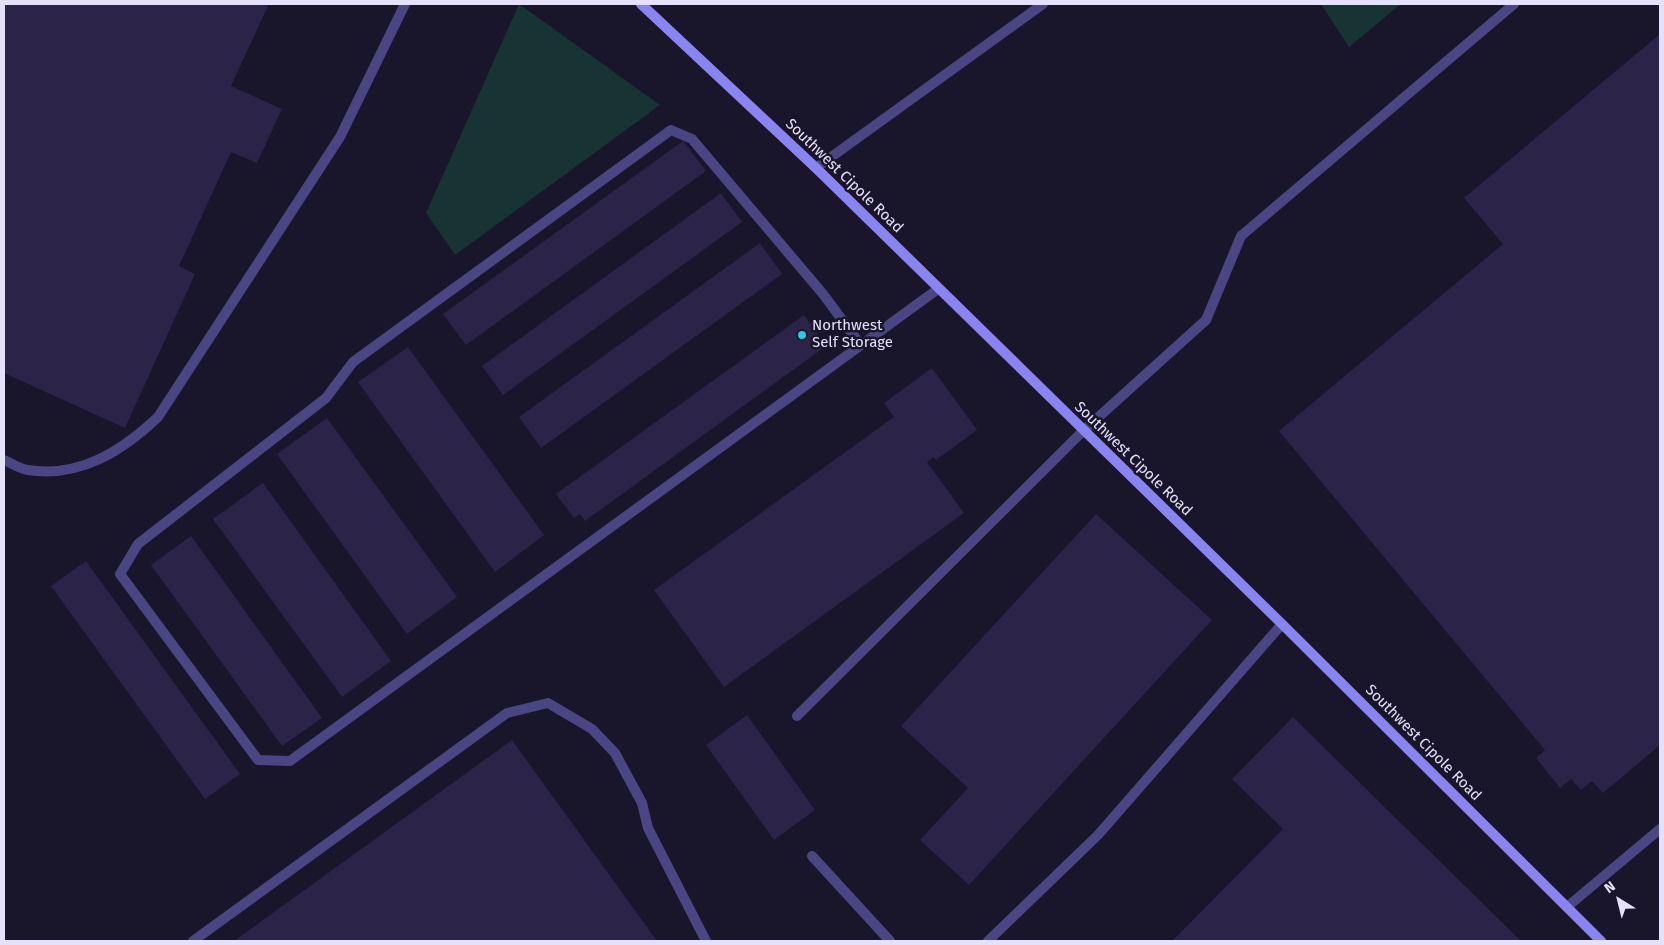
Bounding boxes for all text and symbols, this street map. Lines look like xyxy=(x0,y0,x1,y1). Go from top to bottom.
street label: Southwest Cipole Road xyxy=(781,115,907,237)
place label: Northwest Self Storage xyxy=(812,317,893,352)
marker: Northwest Self Storage xyxy=(796,329,808,341)
street label: Southwest Cipole Road xyxy=(1070,398,1196,520)
street label: Southwest Cipole Road xyxy=(1361,681,1485,805)
north arrow xyxy=(1594,875,1644,925)
text: N xyxy=(1601,878,1619,897)

